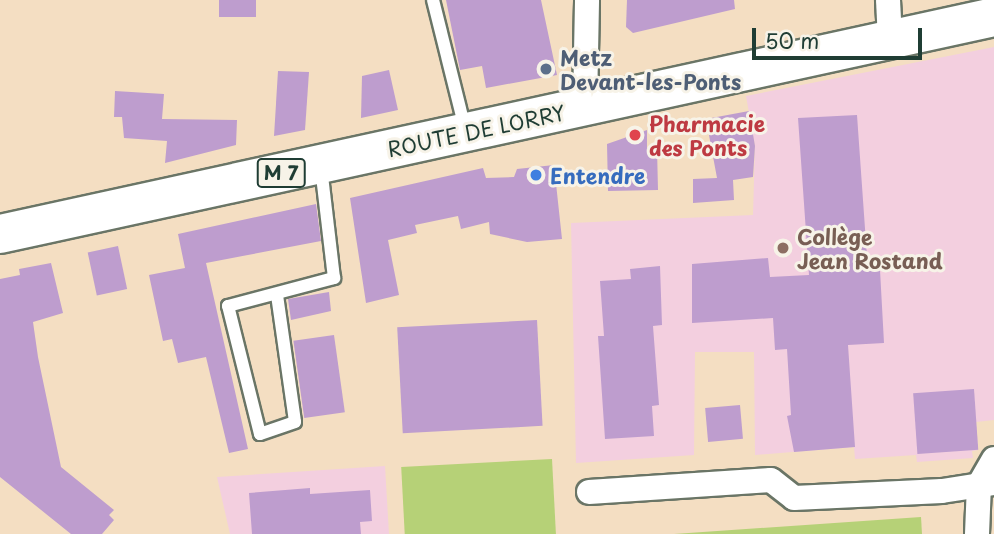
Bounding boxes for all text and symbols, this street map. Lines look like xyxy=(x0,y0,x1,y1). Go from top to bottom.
scale bar xyxy=(756,14,926,58)
text: 50 m xyxy=(765,24,819,56)
place label: Metz Devant-les-Ponts xyxy=(560,44,741,94)
marker: Metz Devant-les-Ponts xyxy=(538,61,554,77)
street label: ROUTE DE LORRY xyxy=(383,99,569,161)
place label: Pharmacie des Ponts xyxy=(649,110,765,160)
marker: Pharmacie des Ponts xyxy=(627,127,643,143)
road number: M 7 xyxy=(256,158,306,188)
place label: Entendre xyxy=(550,162,645,188)
marker: Entendre xyxy=(528,167,544,183)
place label: Collège Jean Rostand xyxy=(797,223,942,273)
marker: Collège Jean Rostand xyxy=(775,240,791,256)

